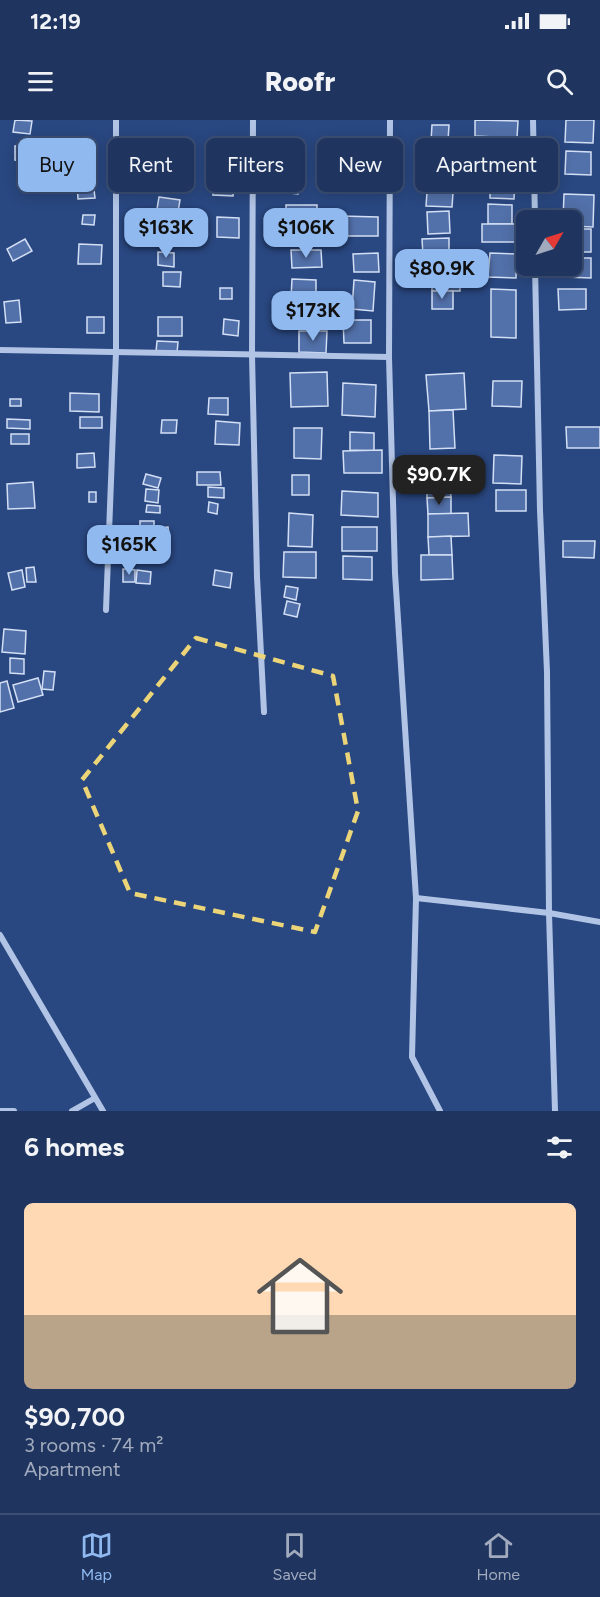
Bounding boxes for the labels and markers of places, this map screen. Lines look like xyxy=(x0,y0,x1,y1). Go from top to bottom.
pin: $163K xyxy=(124,208,208,259)
pin: $106K xyxy=(264,208,348,259)
pin: $80.9K xyxy=(393,249,491,300)
pin: $173K xyxy=(271,291,355,342)
pin: $90.7K xyxy=(390,455,488,506)
pin: $165K xyxy=(87,525,171,576)

